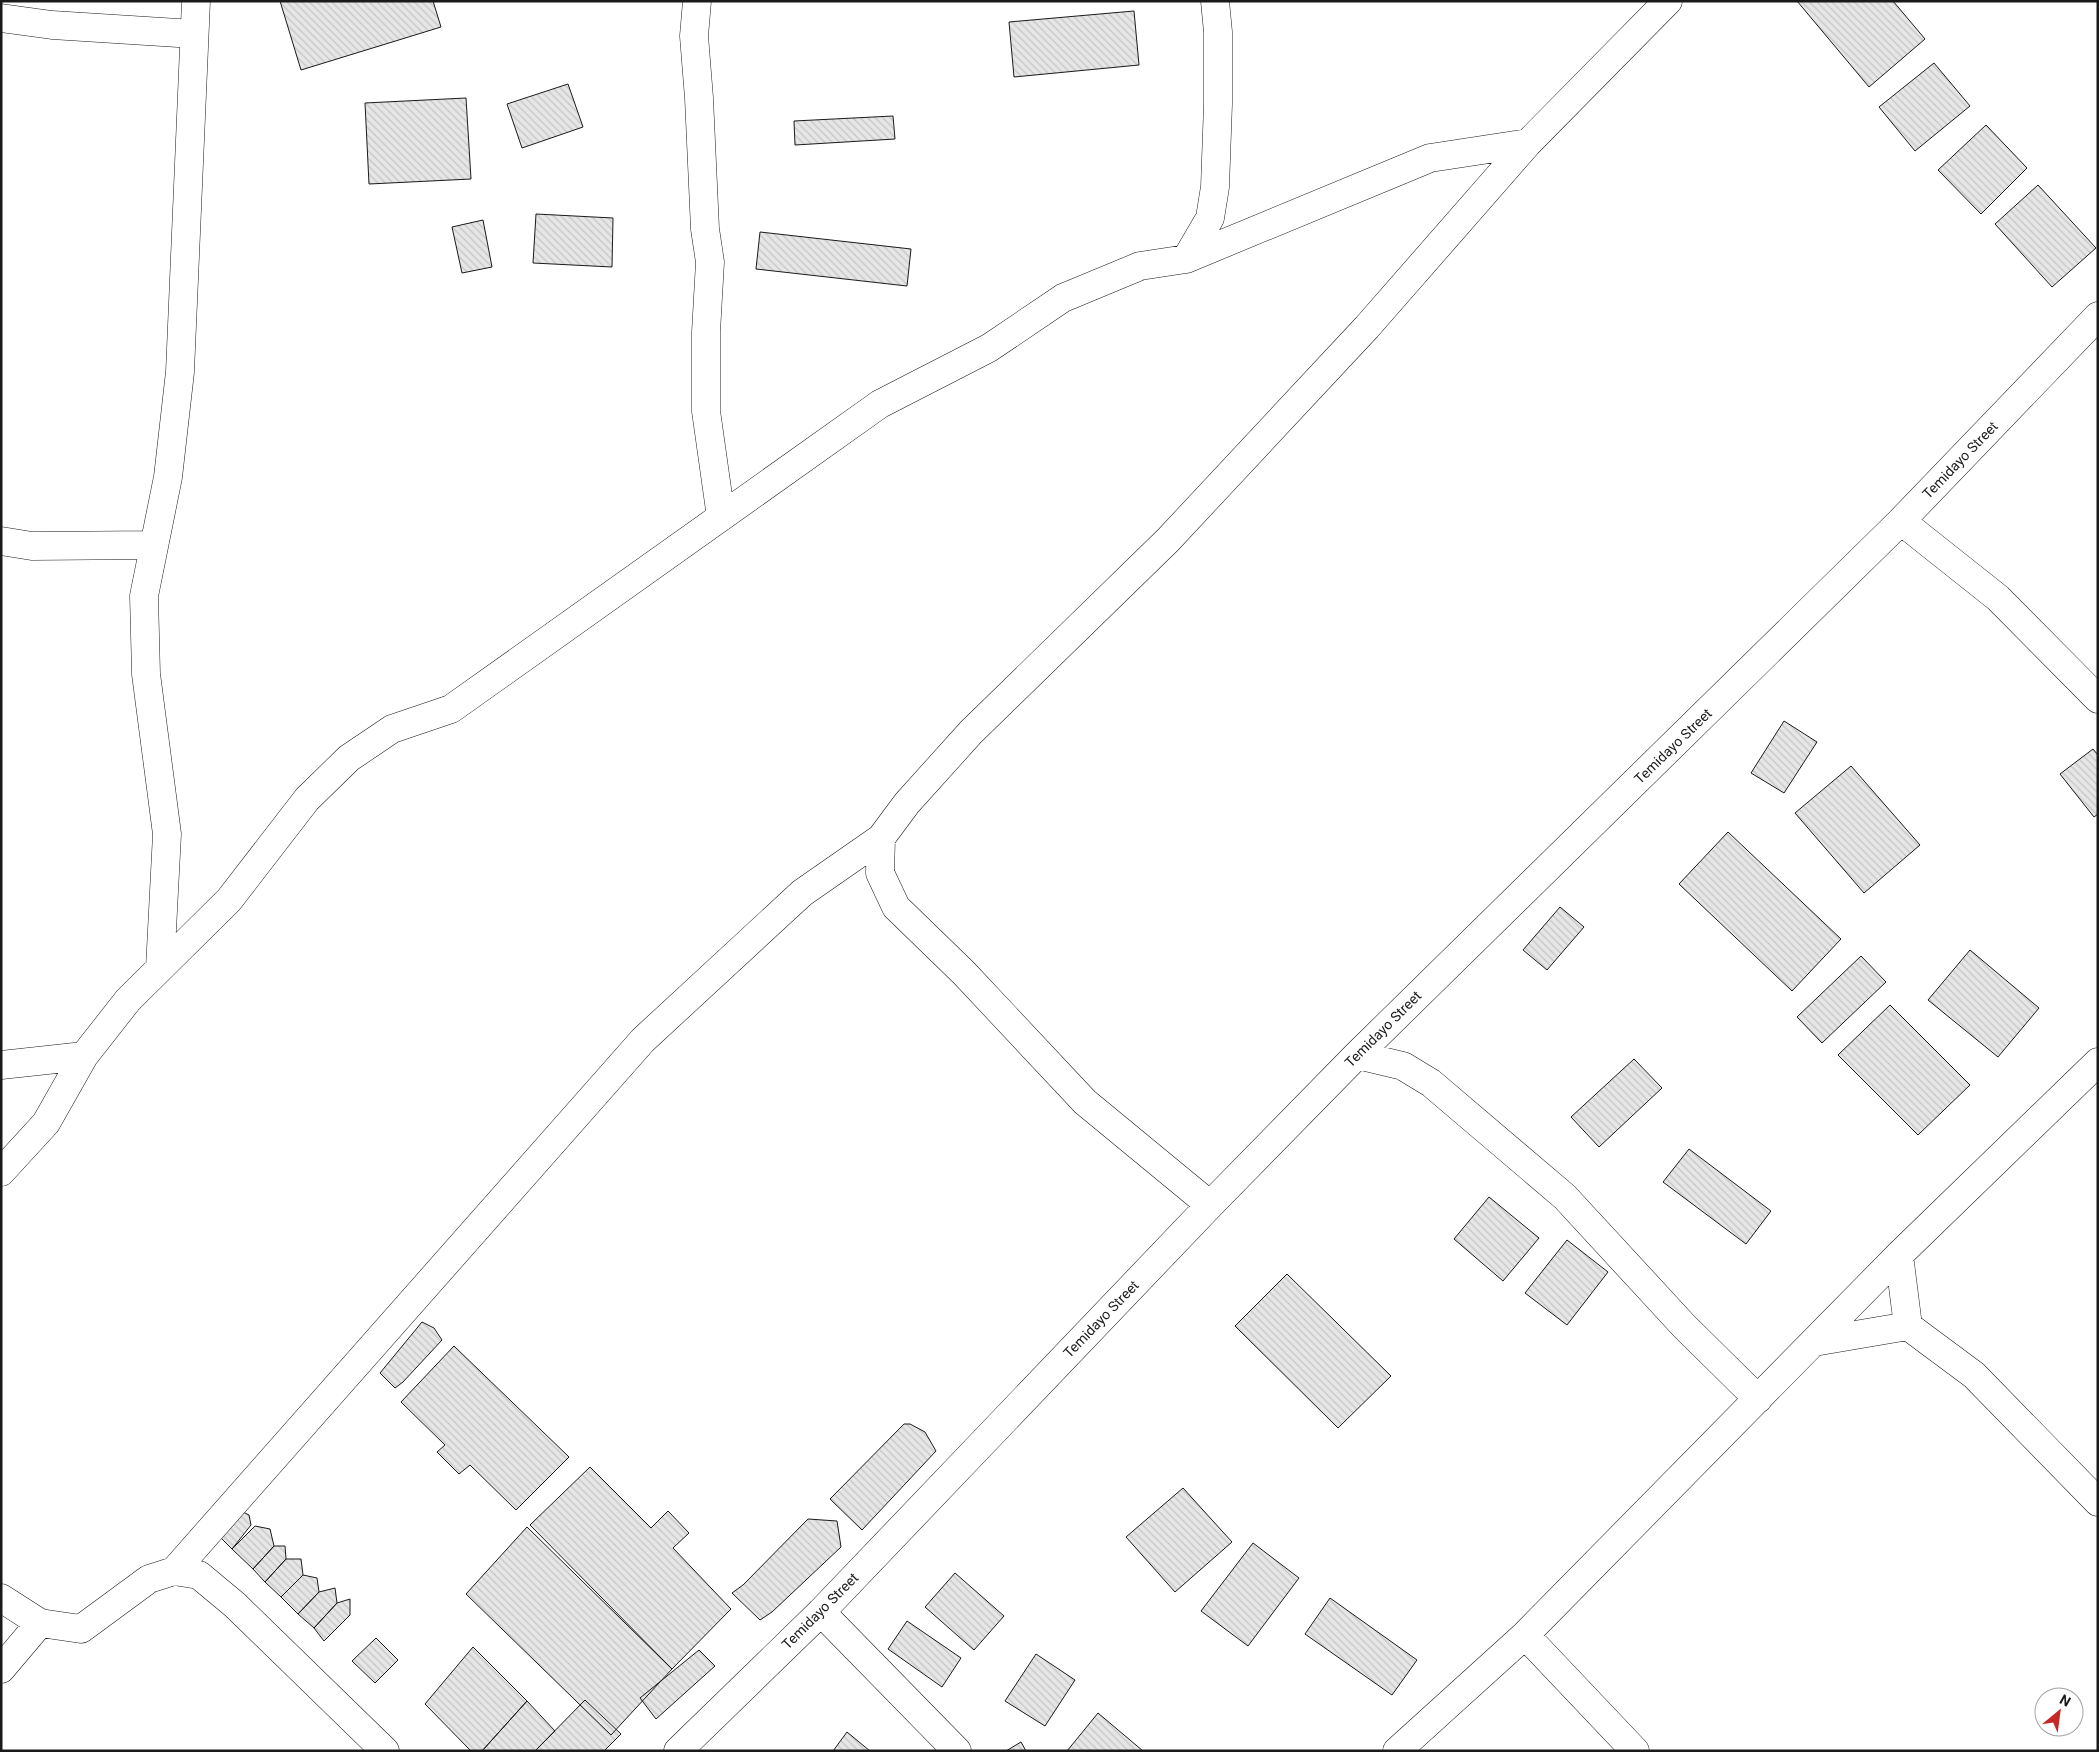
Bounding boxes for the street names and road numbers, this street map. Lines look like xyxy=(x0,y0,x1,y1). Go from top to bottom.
street label: Temidayo Street xyxy=(1919,418,2001,502)
street label: Temidayo Street xyxy=(1631,705,1715,787)
street label: Temidayo Street xyxy=(1342,987,1425,1070)
street label: Temidayo Street xyxy=(1060,1277,1142,1361)
street label: Temidayo Street xyxy=(779,1569,862,1652)

